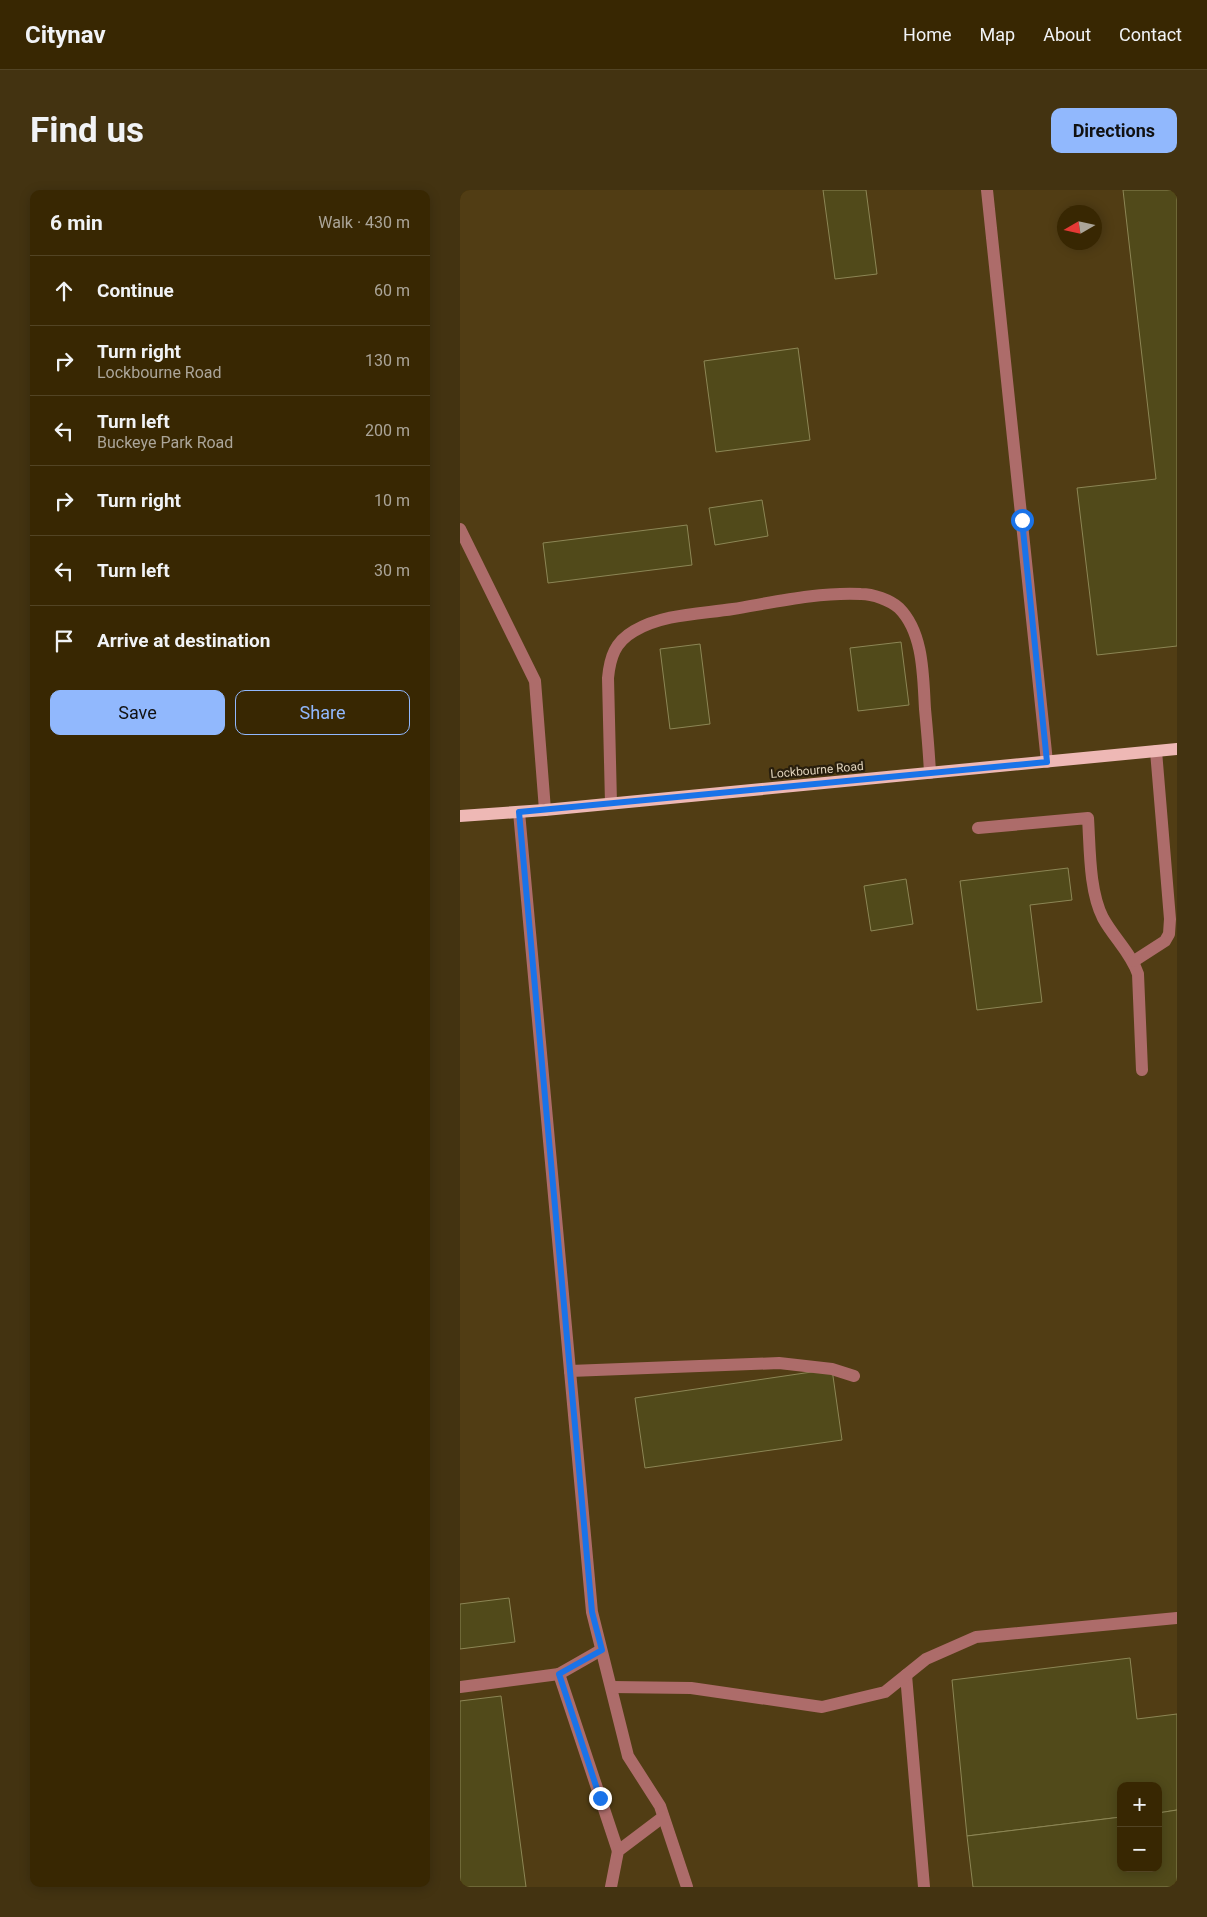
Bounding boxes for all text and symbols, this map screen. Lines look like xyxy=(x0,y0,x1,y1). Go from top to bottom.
text: Citynav xyxy=(25,21,106,49)
text: Home xyxy=(903,24,952,45)
text: Map xyxy=(980,24,1015,45)
text: About xyxy=(1043,24,1091,45)
text: Contact xyxy=(1119,24,1182,45)
button: Directions xyxy=(1051,108,1177,153)
text: Find us xyxy=(30,110,144,151)
north arrow xyxy=(1057,205,1102,250)
text: 6 min xyxy=(50,211,103,235)
text: Walk · 430 m xyxy=(318,213,410,232)
icon: ahead xyxy=(50,277,78,305)
text: Continue xyxy=(97,279,174,302)
text: 60 m xyxy=(374,281,410,300)
text: Turn right xyxy=(97,340,181,363)
icon: right xyxy=(50,347,78,375)
text: 130 m xyxy=(365,351,410,370)
text: Lockbourne Road xyxy=(97,363,222,382)
text: Turn left xyxy=(97,410,170,433)
icon: left xyxy=(50,417,78,445)
text: 200 m xyxy=(365,421,410,440)
text: Buckeye Park Road xyxy=(97,433,233,452)
icon: right xyxy=(50,487,78,515)
text: Turn right xyxy=(97,489,181,512)
text: 10 m xyxy=(374,491,410,510)
route start xyxy=(1011,509,1034,532)
icon: left xyxy=(50,557,78,585)
text: Turn left xyxy=(97,559,170,582)
text: 30 m xyxy=(374,561,410,580)
icon: arrive xyxy=(50,627,78,655)
text: Arrive at destination xyxy=(97,629,270,652)
button: Save xyxy=(50,690,225,735)
button: Share xyxy=(235,690,410,735)
street label: Lockbourne Road xyxy=(770,759,864,781)
map controls xyxy=(1117,1782,1162,1872)
button: + xyxy=(1117,1782,1162,1827)
route end xyxy=(589,1787,612,1810)
button: − xyxy=(1117,1827,1162,1872)

